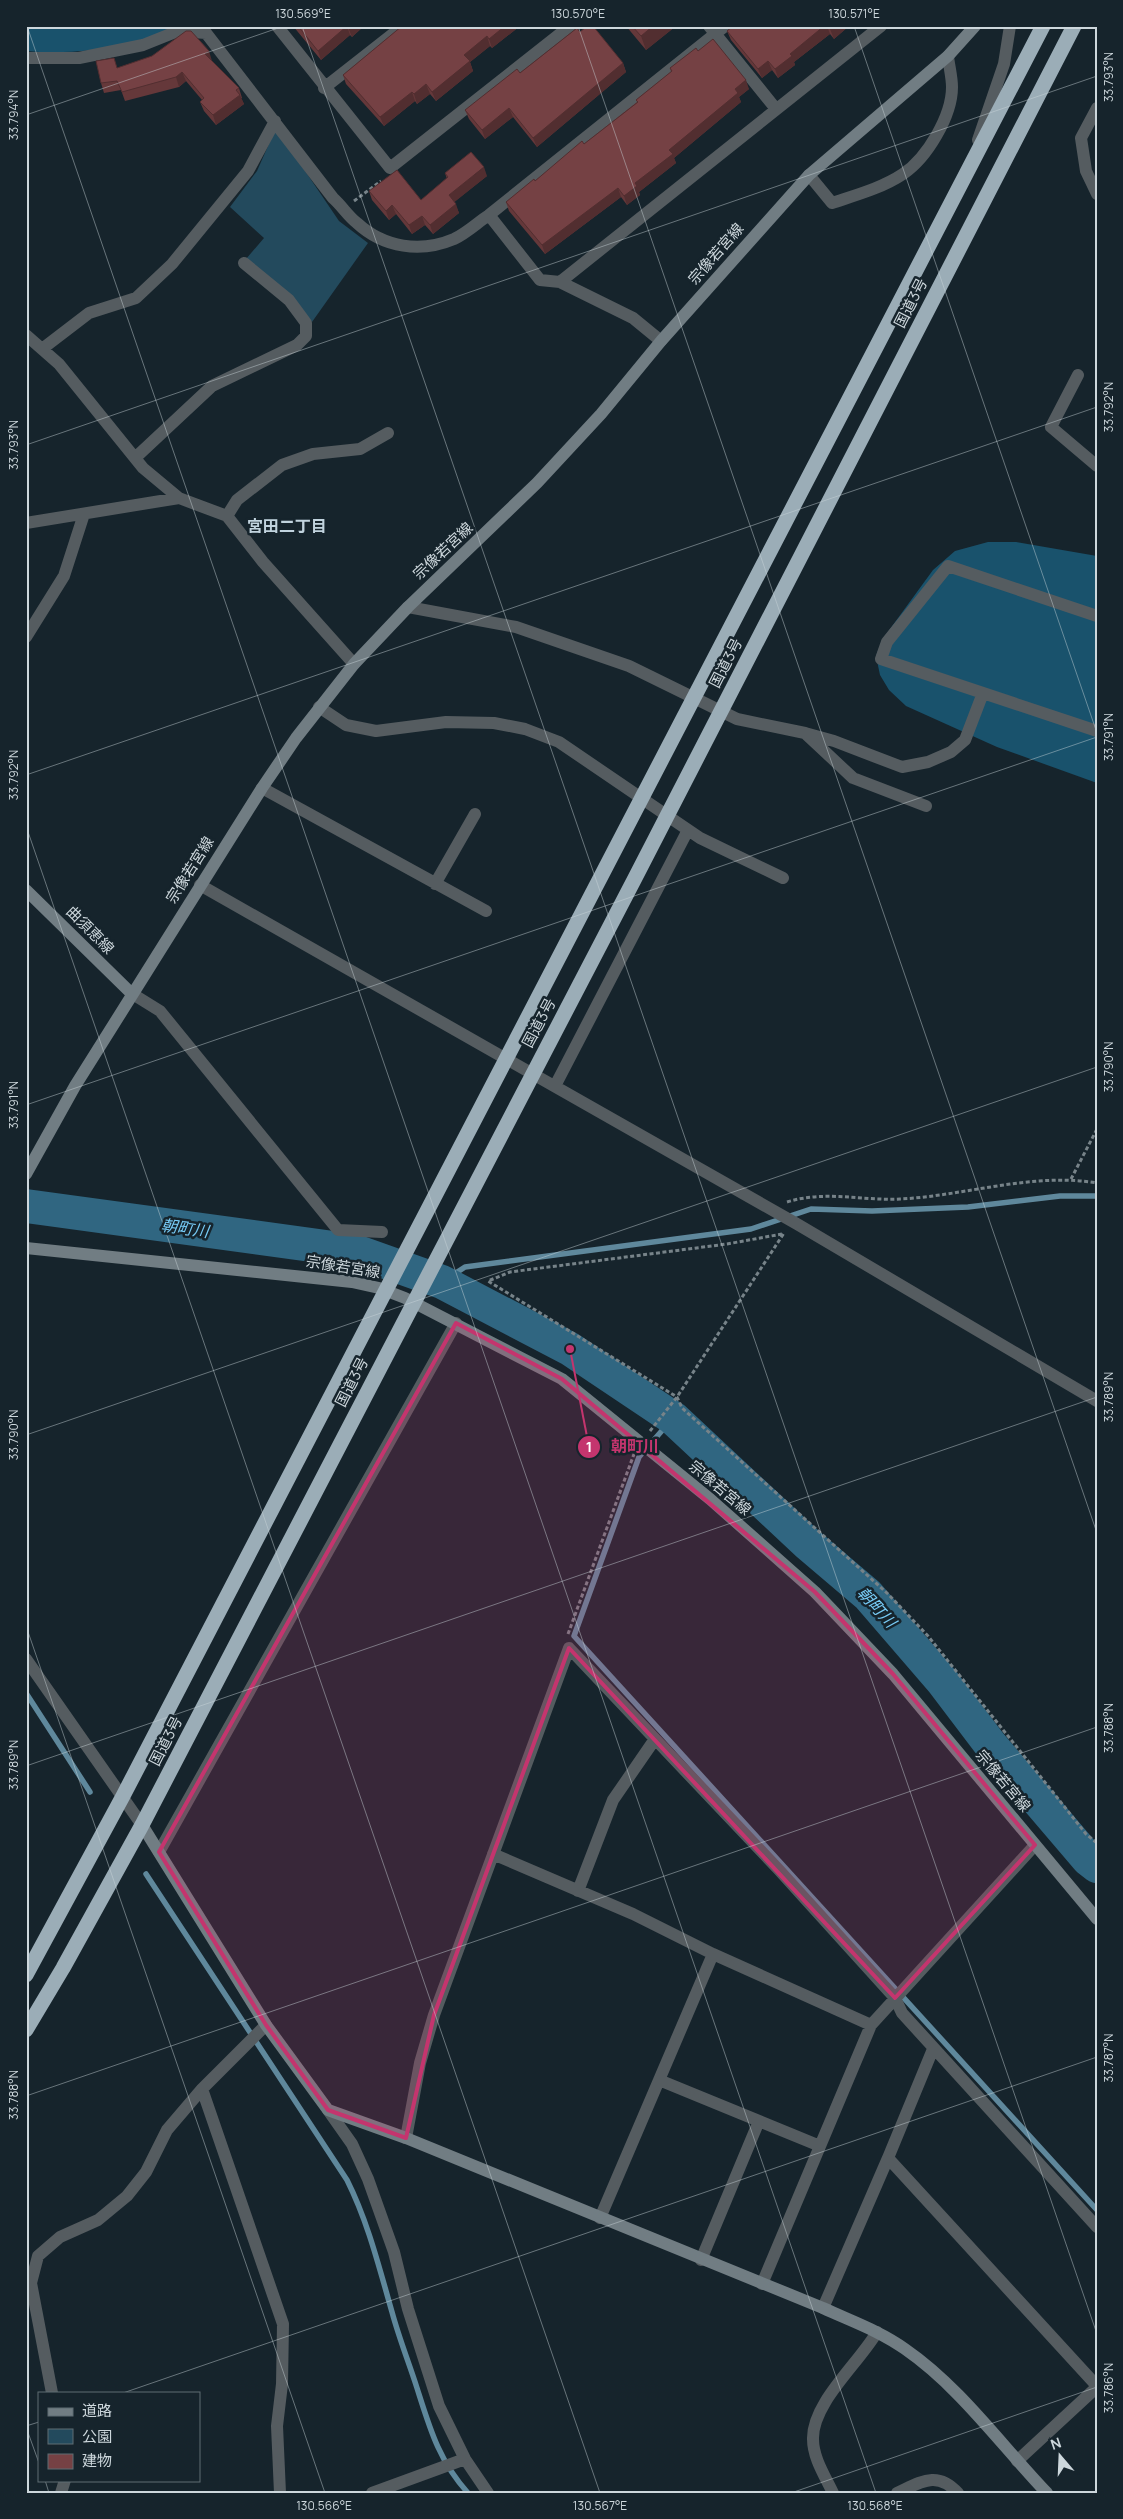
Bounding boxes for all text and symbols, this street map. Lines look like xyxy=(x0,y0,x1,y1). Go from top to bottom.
text: 130.569°E xyxy=(275,5,331,22)
text: 130.570°E xyxy=(551,5,605,22)
text: 130.571°E xyxy=(828,5,880,22)
text: 33.793°N xyxy=(1100,52,1117,102)
text: 33.794°N xyxy=(5,90,22,140)
street label: 宗像若宮線 xyxy=(683,218,748,289)
street label: 国道3号 xyxy=(889,274,932,331)
text: 33.792°N xyxy=(1100,382,1117,432)
text: 33.793°N xyxy=(5,420,22,470)
district label: 宮田二丁目 xyxy=(247,515,327,537)
street label: 宗像若宮線 xyxy=(408,517,477,584)
street label: 国道3号 xyxy=(704,634,747,691)
text: 33.791°N xyxy=(1100,713,1117,761)
text: 33.792°N xyxy=(5,750,22,800)
street label: 宗像若宮線 xyxy=(161,832,218,907)
street label: 曲須恵線 xyxy=(62,901,119,958)
street label: 国道3号 xyxy=(517,994,560,1051)
text: 33.790°N xyxy=(1100,1042,1117,1092)
text: 33.791°N xyxy=(5,1081,22,1129)
water label: 朝町川 xyxy=(160,1214,212,1243)
street label: 宗像若宮線 xyxy=(304,1250,382,1283)
street label: 国道3号 xyxy=(330,1353,373,1410)
text: 33.789°N xyxy=(1100,1372,1117,1422)
text: 33.790°N xyxy=(5,1410,22,1460)
callout: 朝町川 xyxy=(576,1431,669,1462)
text: 朝町川 xyxy=(611,1435,659,1457)
text: 1 xyxy=(586,1436,592,1457)
street label: 宗像若宮線 xyxy=(685,1455,756,1520)
water label: 朝町川 xyxy=(853,1582,903,1634)
text: 33.788°N xyxy=(1100,1703,1117,1753)
street label: 国道3号 xyxy=(144,1712,187,1769)
text: 33.789°N xyxy=(5,1740,22,1790)
street label: 宗像若宮線 xyxy=(971,1745,1036,1816)
text: 33.787°N xyxy=(1100,2034,1117,2082)
text: 33.788°N xyxy=(5,2070,22,2120)
text: 33.786°N xyxy=(1100,2363,1117,2413)
legend xyxy=(38,2392,200,2482)
text: 道路 xyxy=(82,2400,112,2421)
text: 公園 xyxy=(82,2426,112,2447)
north arrow xyxy=(1036,2432,1086,2482)
text: N xyxy=(1048,2433,1063,2454)
text: 建物 xyxy=(82,2450,112,2471)
text: 130.566°E xyxy=(296,2497,352,2514)
text: 130.567°E xyxy=(573,2497,627,2514)
text: 130.568°E xyxy=(847,2497,903,2514)

